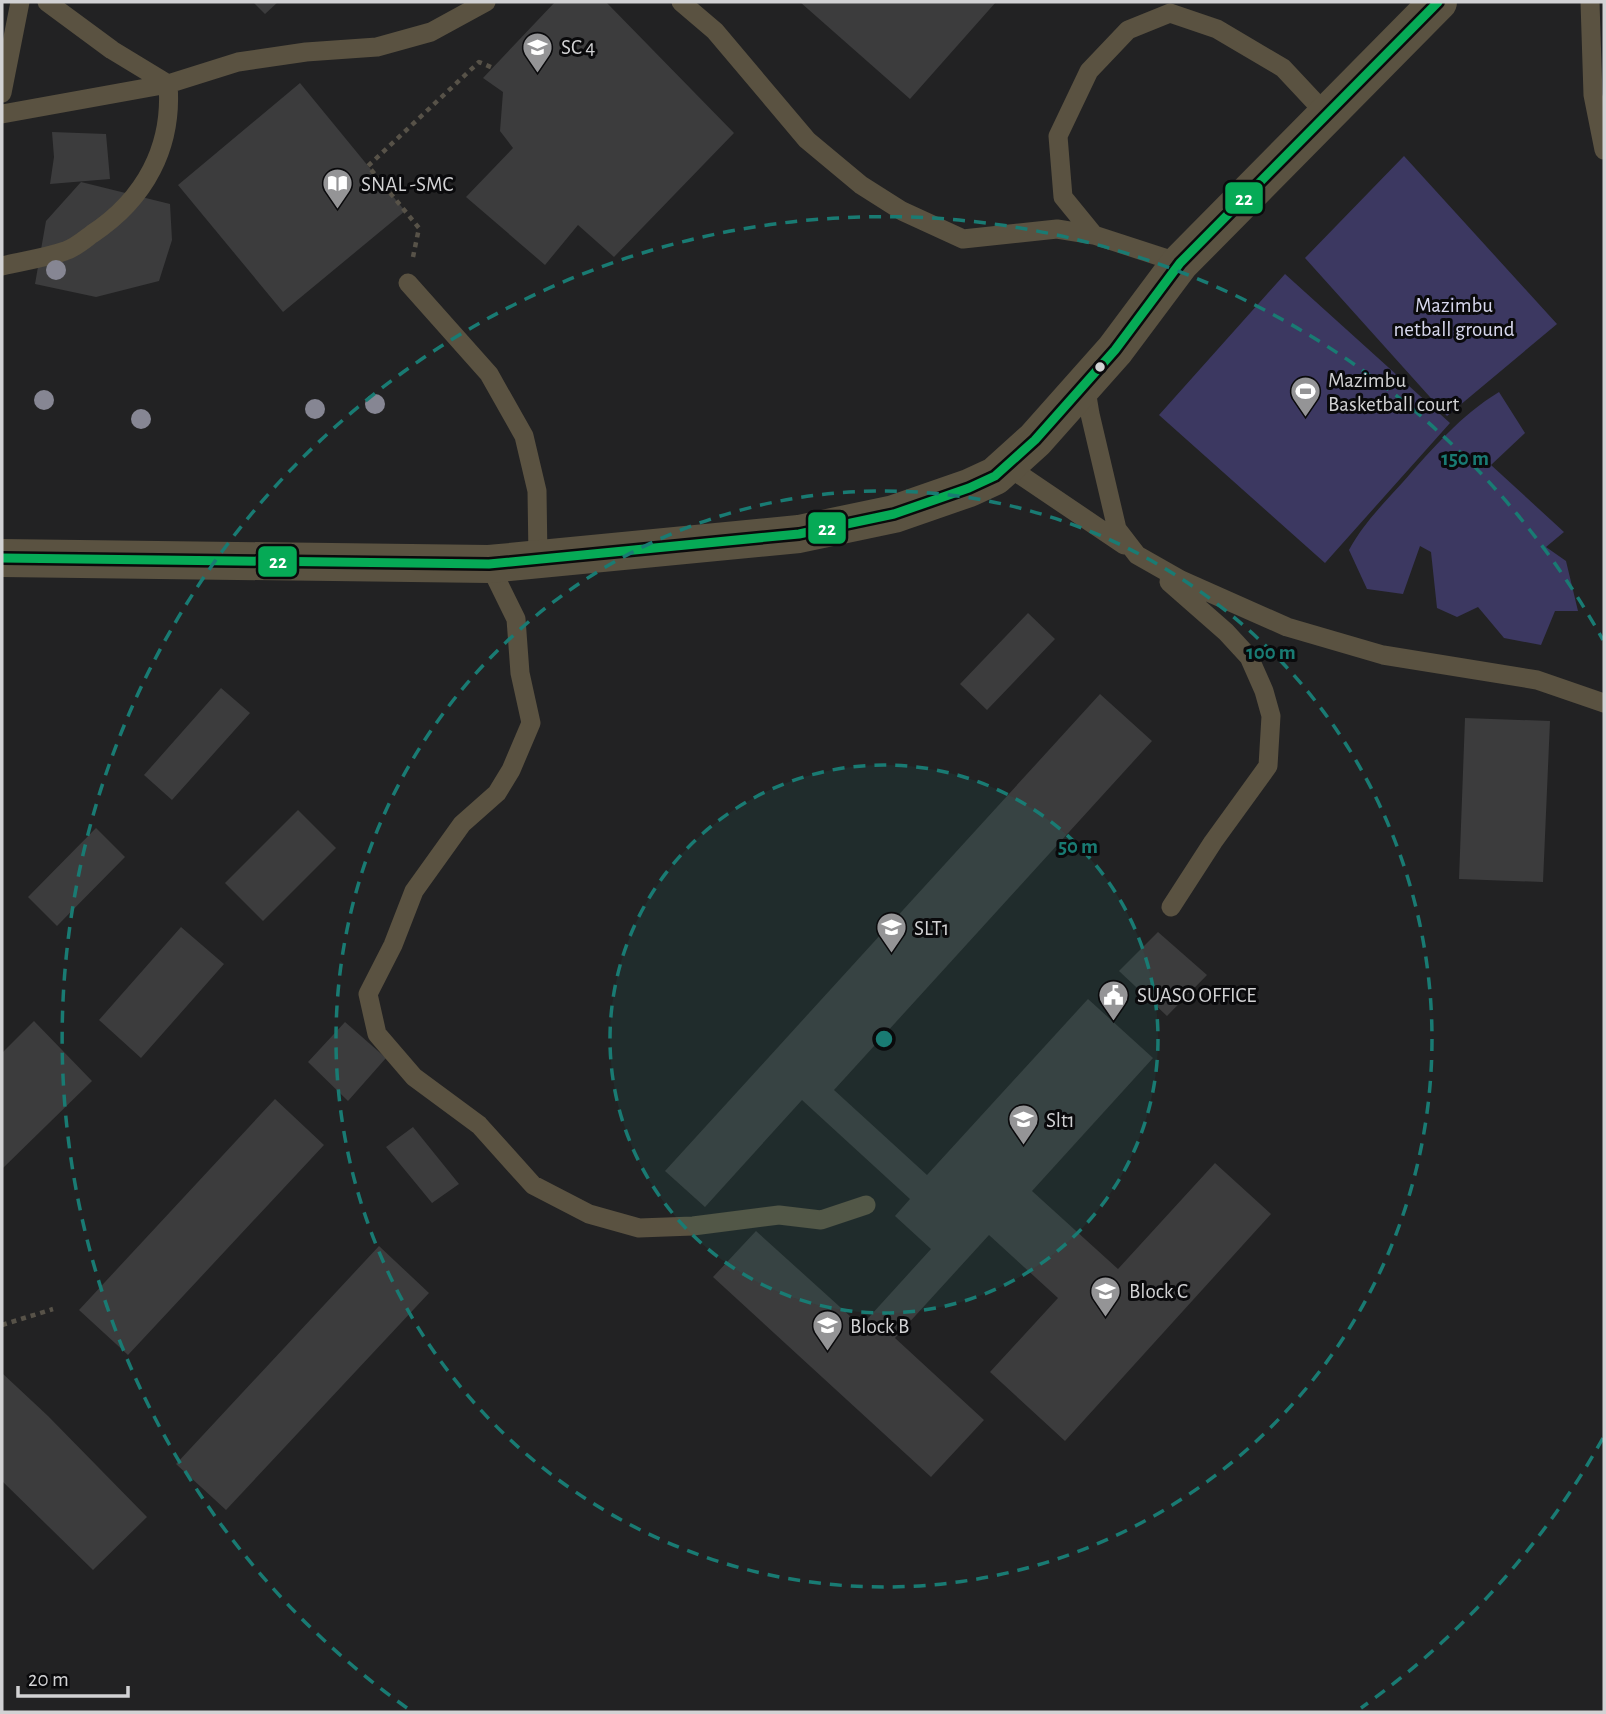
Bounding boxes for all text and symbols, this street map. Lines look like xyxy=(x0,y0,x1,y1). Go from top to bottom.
school or university icon: SC 4 xyxy=(521,30,555,74)
place label: SC 4 xyxy=(561,37,595,58)
library icon: SNAL -SMC xyxy=(321,167,355,211)
place label: SNAL -SMC xyxy=(361,174,454,195)
line badge: 22 xyxy=(1224,181,1264,215)
text: 22 xyxy=(1235,190,1253,209)
park label: Mazimbu netball ground xyxy=(1393,295,1515,340)
unlabelled marker xyxy=(1093,360,1107,374)
place label: Mazimbu Basketball court xyxy=(1328,370,1459,415)
sports icon: Mazimbu Basketball court xyxy=(1288,375,1322,419)
text: 150 m xyxy=(1441,448,1489,469)
line badge: 22 xyxy=(807,511,847,545)
text: 22 xyxy=(818,520,836,539)
line badge: 22 xyxy=(257,545,298,578)
text: 22 xyxy=(269,553,287,572)
text: 100 m xyxy=(1246,642,1296,663)
text: 50 m xyxy=(1058,836,1098,857)
school or university icon: SLT1 xyxy=(874,911,908,955)
place label: SLT1 xyxy=(914,918,949,939)
public building icon: SUASO OFFICE xyxy=(1097,978,1131,1022)
place label: SUASO OFFICE xyxy=(1137,985,1256,1006)
centre of rings xyxy=(872,1027,896,1051)
school or university icon: Slt1 xyxy=(1006,1103,1040,1147)
place label: Slt1 xyxy=(1046,1110,1075,1131)
school or university icon: Block C xyxy=(1089,1274,1123,1318)
place label: Block C xyxy=(1129,1281,1188,1302)
school or university icon: Block B xyxy=(810,1309,844,1353)
place label: Block B xyxy=(850,1316,909,1337)
scale bar xyxy=(18,1654,128,1698)
text: 20 m xyxy=(28,1669,69,1690)

